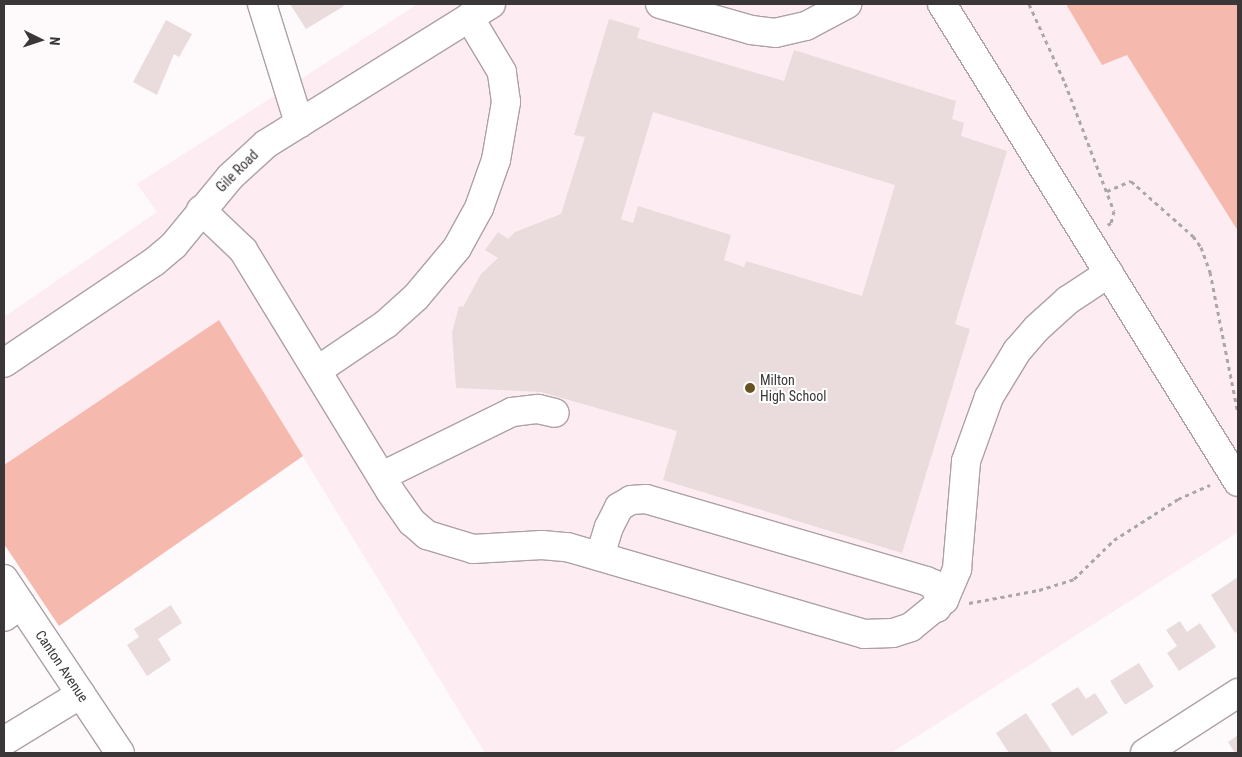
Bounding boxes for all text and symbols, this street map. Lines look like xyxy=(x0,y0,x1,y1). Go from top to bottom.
north arrow xyxy=(15,15,65,65)
text: N xyxy=(47,36,63,46)
street label: Gile Road xyxy=(212,146,262,196)
place label: Milton High School xyxy=(760,372,827,404)
marker: Milton High School xyxy=(744,382,756,394)
street label: Canton Avenue xyxy=(32,627,92,705)

